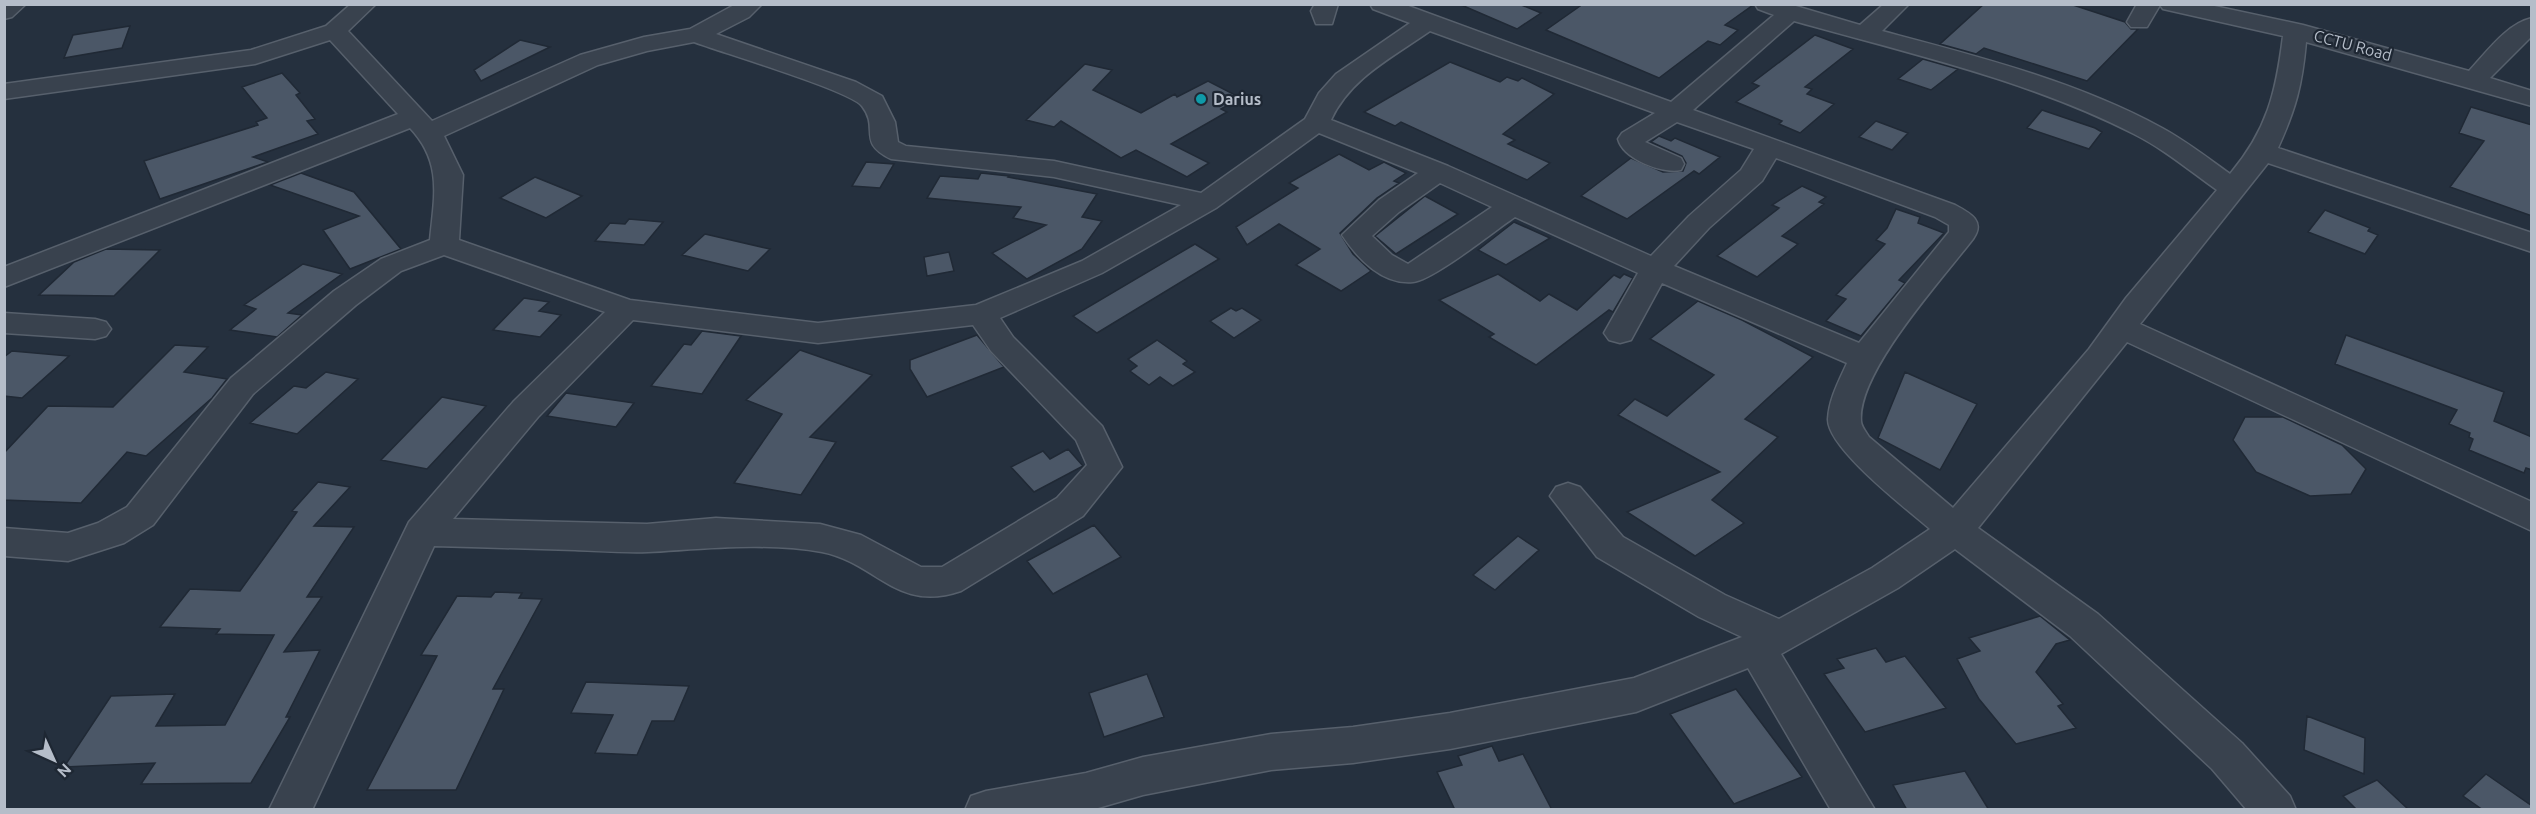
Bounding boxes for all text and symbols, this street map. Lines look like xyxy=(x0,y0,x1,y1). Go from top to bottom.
street label: CCTU Road xyxy=(2312,26,2394,64)
place label: Darius xyxy=(1213,90,1261,108)
marker: Darius xyxy=(1194,92,1208,106)
north arrow xyxy=(24,730,84,790)
text: N xyxy=(54,760,75,781)

